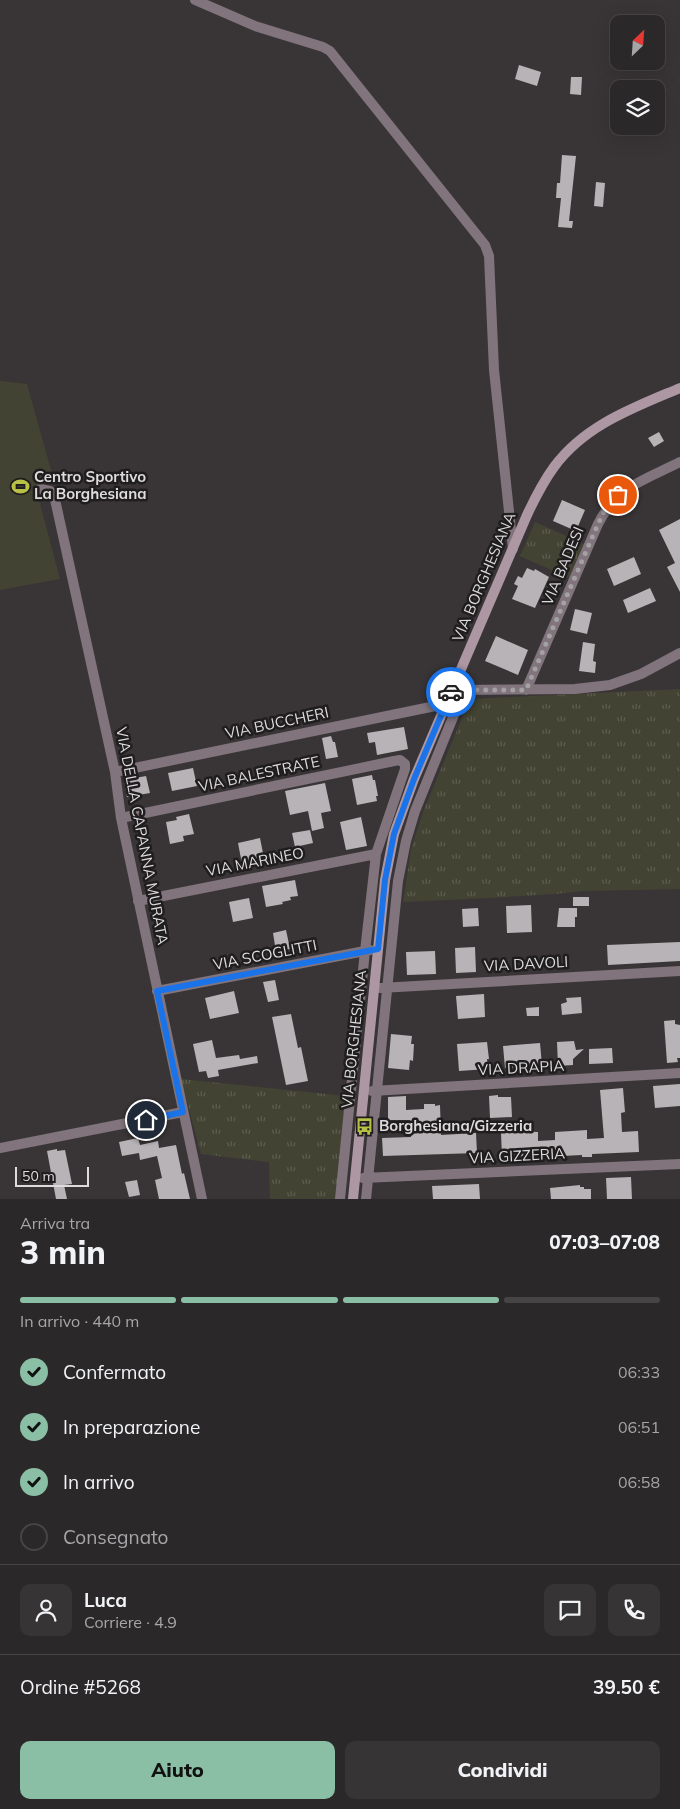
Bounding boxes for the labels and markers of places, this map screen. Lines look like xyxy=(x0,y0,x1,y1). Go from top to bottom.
place label: Centro Sportivo La Borghesiana xyxy=(34,467,147,503)
pin xyxy=(597,474,639,516)
sports icon: Centro Sportivo La Borghesiana xyxy=(10,476,30,496)
pin xyxy=(125,1099,167,1141)
bus stop icon: Borghesiana/Gizzeria xyxy=(355,1116,375,1136)
place label: Borghesiana/Gizzeria xyxy=(379,1116,532,1135)

